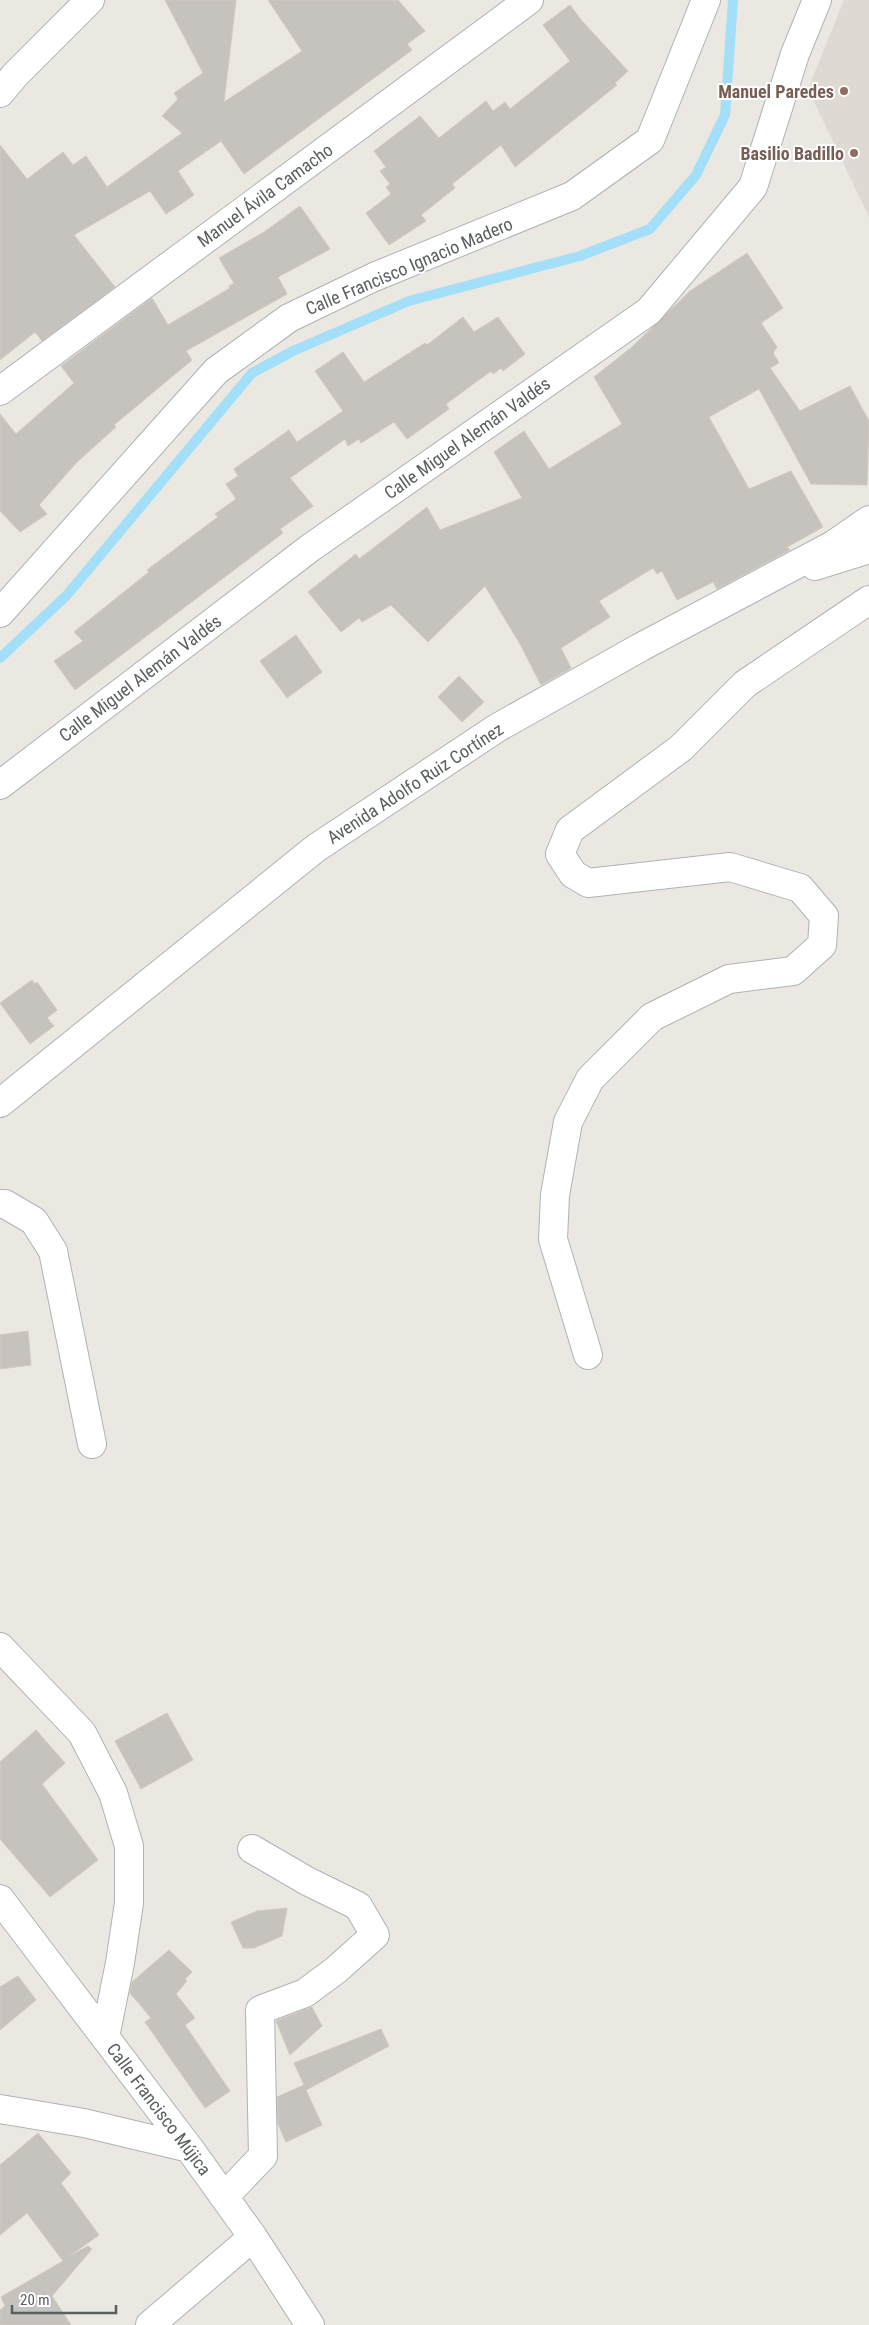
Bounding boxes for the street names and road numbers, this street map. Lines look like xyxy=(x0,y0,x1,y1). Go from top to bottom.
street label: Manuel Ávila Camacho xyxy=(193,139,337,251)
street label: Calle Francisco Ignacio Madero xyxy=(302,213,516,319)
street label: Calle Miguel Alemán Valdés xyxy=(380,373,554,503)
street label: Calle Miguel Alemán Valdés xyxy=(55,610,225,746)
street label: Avenida Adolfo Ruiz Cortínez xyxy=(323,718,507,848)
street label: Calle Francisco Mújica xyxy=(102,2039,216,2179)

